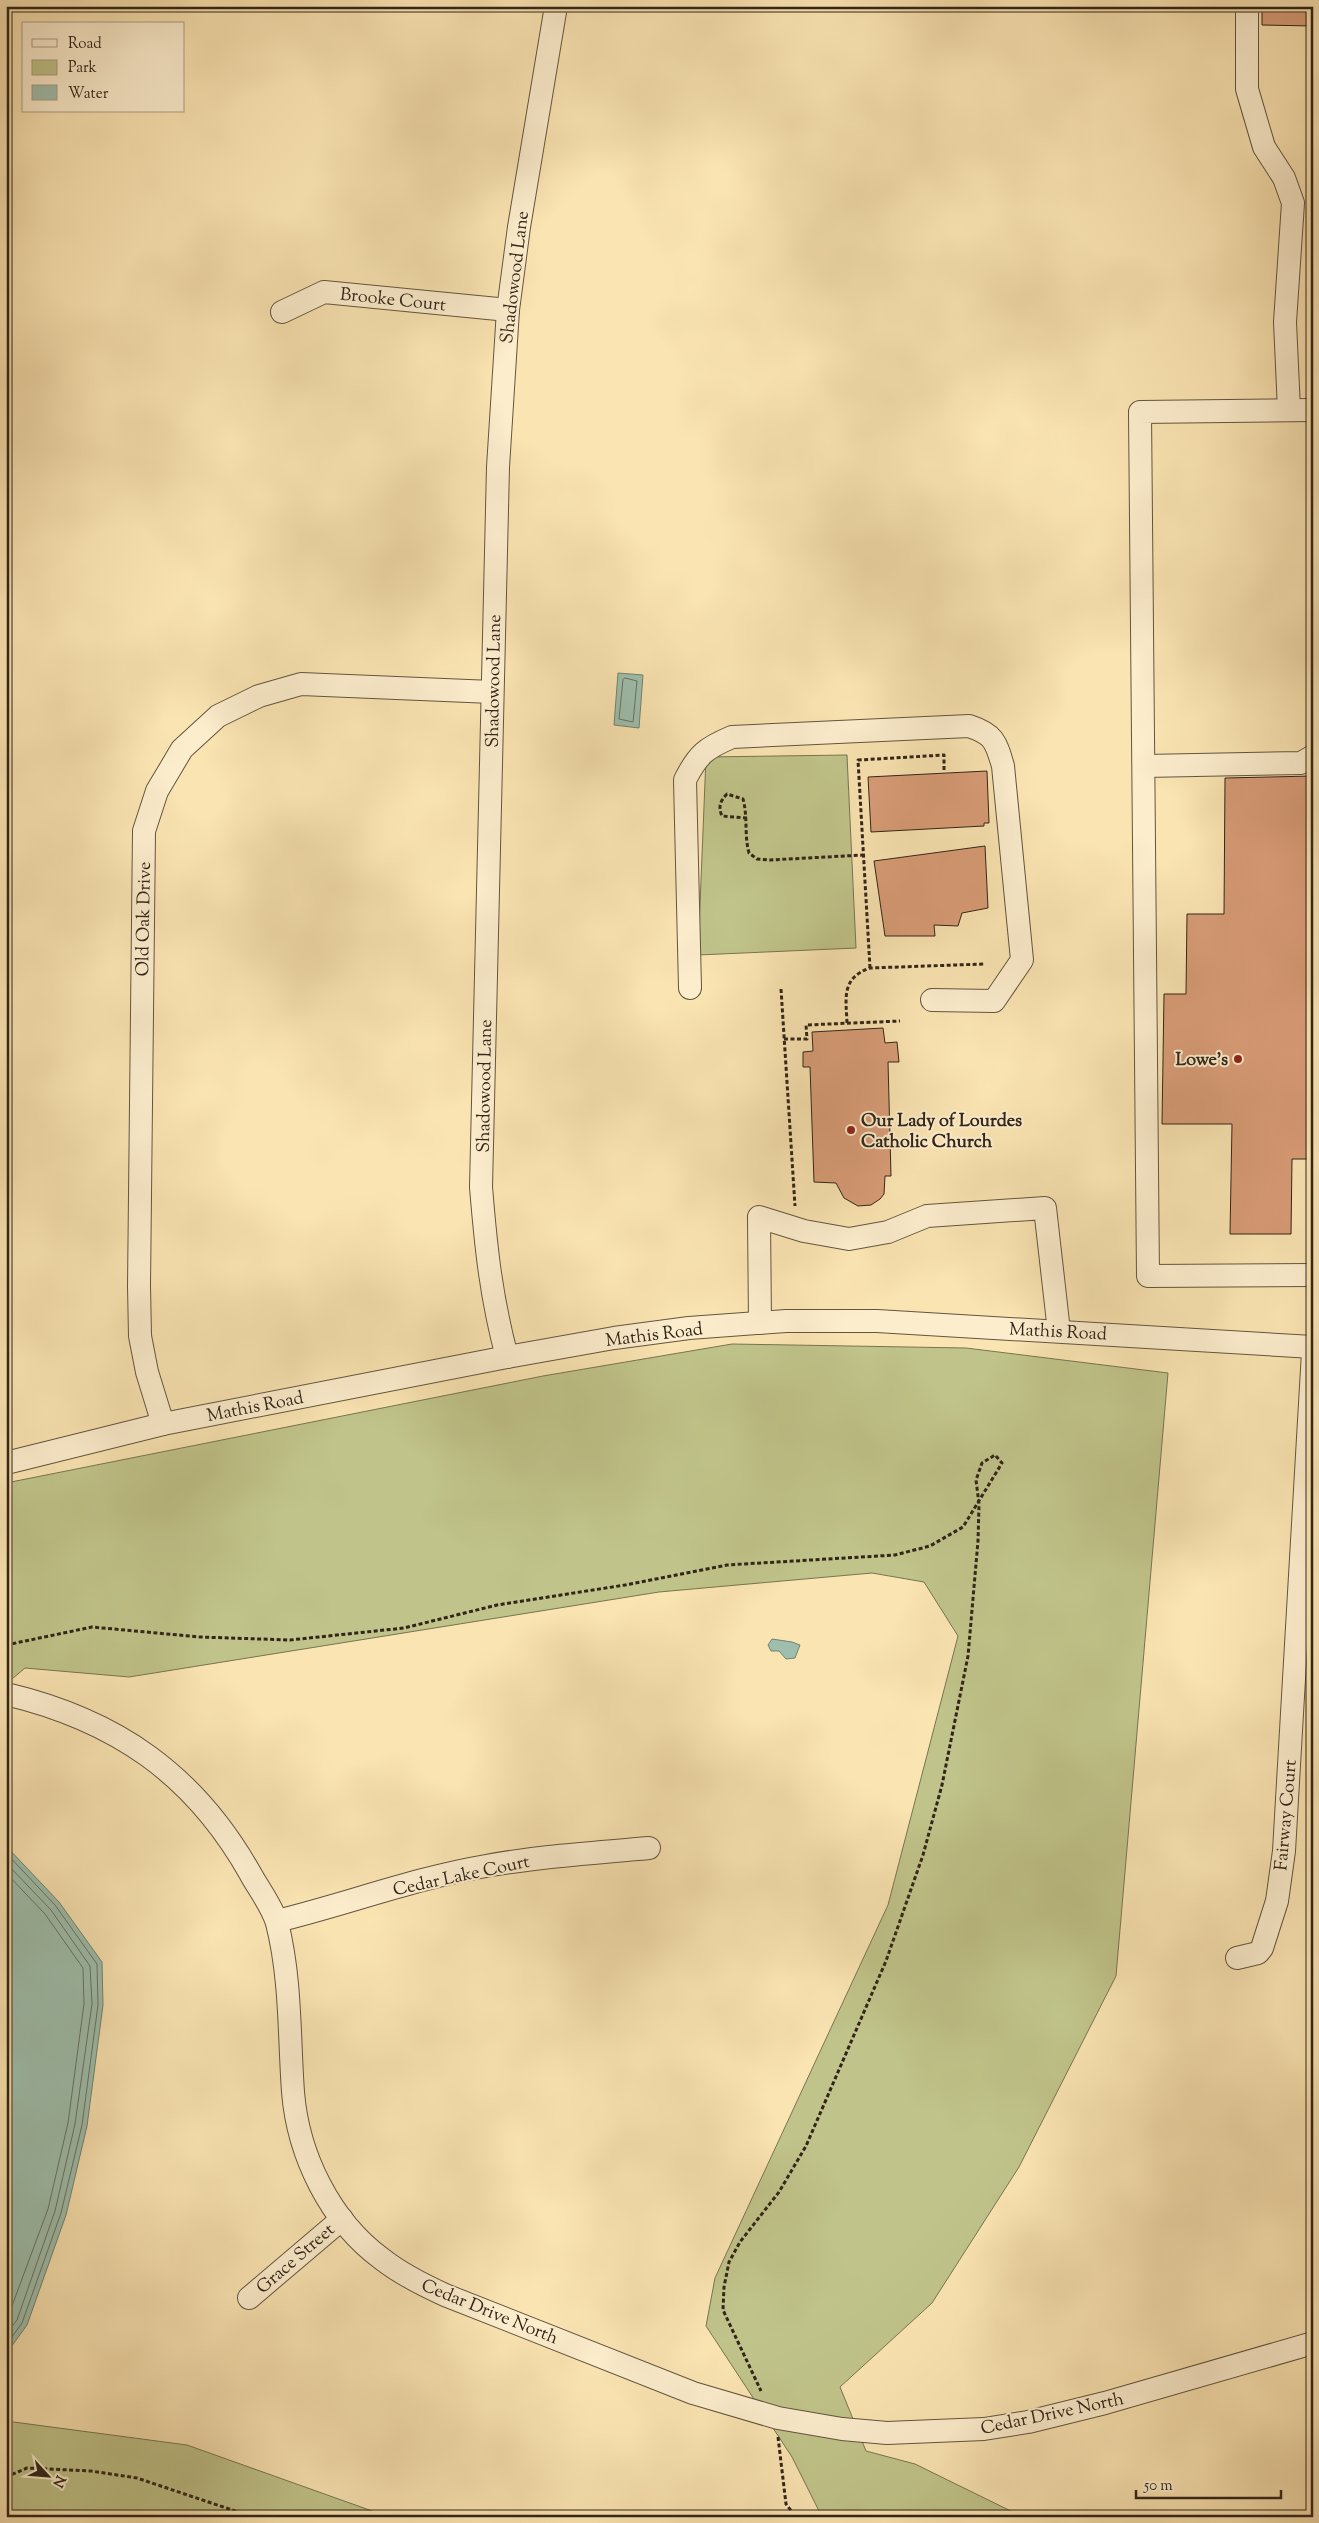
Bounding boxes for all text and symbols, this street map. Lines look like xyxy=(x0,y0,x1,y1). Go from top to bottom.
legend xyxy=(22,22,185,112)
text: Road xyxy=(68,34,102,55)
text: Park xyxy=(68,58,97,79)
text: Water xyxy=(68,84,109,105)
street label: Shadowood Lane xyxy=(495,210,537,345)
street label: Brooke Court xyxy=(338,282,447,319)
street label: Shadowood Lane xyxy=(481,614,509,748)
street label: Old Oak Drive xyxy=(131,861,159,977)
street label: Shadowood Lane xyxy=(472,1019,500,1153)
place label: Lowe's xyxy=(1175,1048,1228,1074)
marker: Lowe's xyxy=(1232,1053,1244,1065)
place label: Our Lady of Lourdes Catholic Church xyxy=(861,1109,1022,1156)
marker: Our Lady of Lourdes Catholic Church xyxy=(845,1124,857,1136)
street label: Mathis Road xyxy=(604,1317,704,1355)
street label: Mathis Road xyxy=(1008,1317,1107,1349)
street label: Mathis Road xyxy=(205,1386,306,1430)
street label: Fairway Court xyxy=(1269,1759,1305,1872)
street label: Cedar Lake Court xyxy=(391,1850,532,1904)
street label: Grace Street xyxy=(251,2218,341,2301)
street label: Cedar Drive North xyxy=(417,2273,562,2352)
street label: Cedar Drive North xyxy=(978,2387,1127,2443)
north arrow xyxy=(22,2450,72,2500)
scale bar xyxy=(1136,2468,1282,2500)
text: N xyxy=(46,2471,69,2490)
text: 50 m xyxy=(1143,2476,1173,2497)

